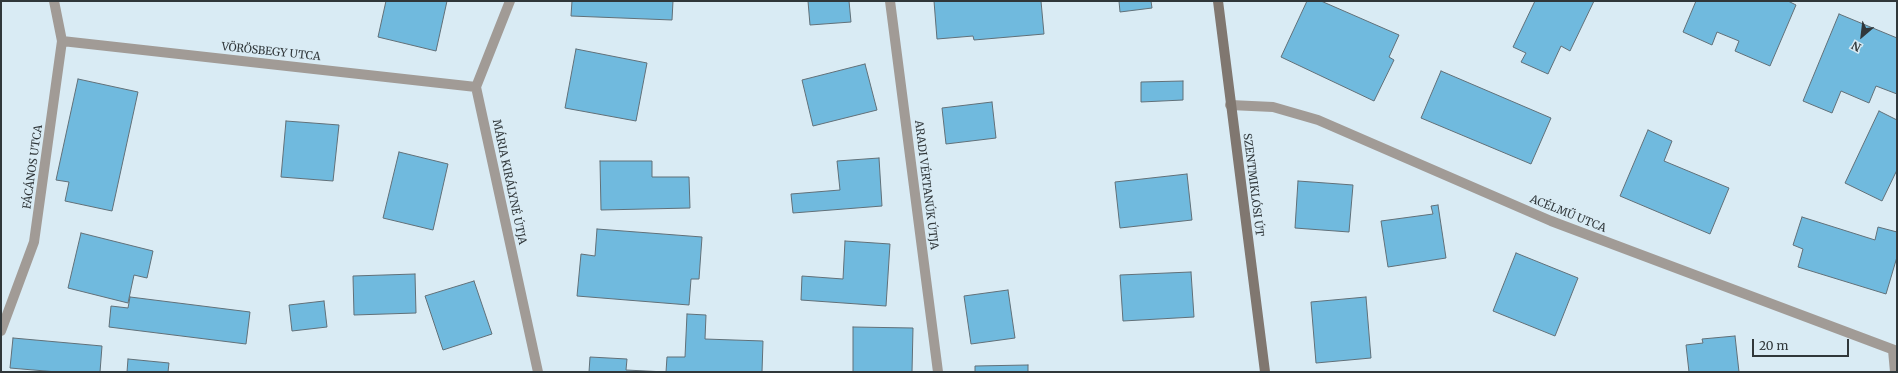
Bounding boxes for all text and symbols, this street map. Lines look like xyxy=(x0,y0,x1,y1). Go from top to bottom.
north arrow xyxy=(1842,16,1882,56)
text: N xyxy=(1849,38,1864,55)
street label: VÖRÖSBEGY UTCA xyxy=(221,40,321,64)
street label: MÁRIA KIRÁLYNÉ ÚTJA xyxy=(489,118,529,246)
street label: ARADI VÉRTANÚK ÚTJA xyxy=(912,120,940,250)
street label: FÁCÁNOS UTCA xyxy=(21,124,45,210)
street label: SZENTMIKLÓSI ÚT xyxy=(1240,133,1266,237)
street label: ACÉLMŰ UTCA xyxy=(1528,193,1608,235)
scale bar xyxy=(1754,331,1851,357)
text: 20 m xyxy=(1759,338,1788,353)

